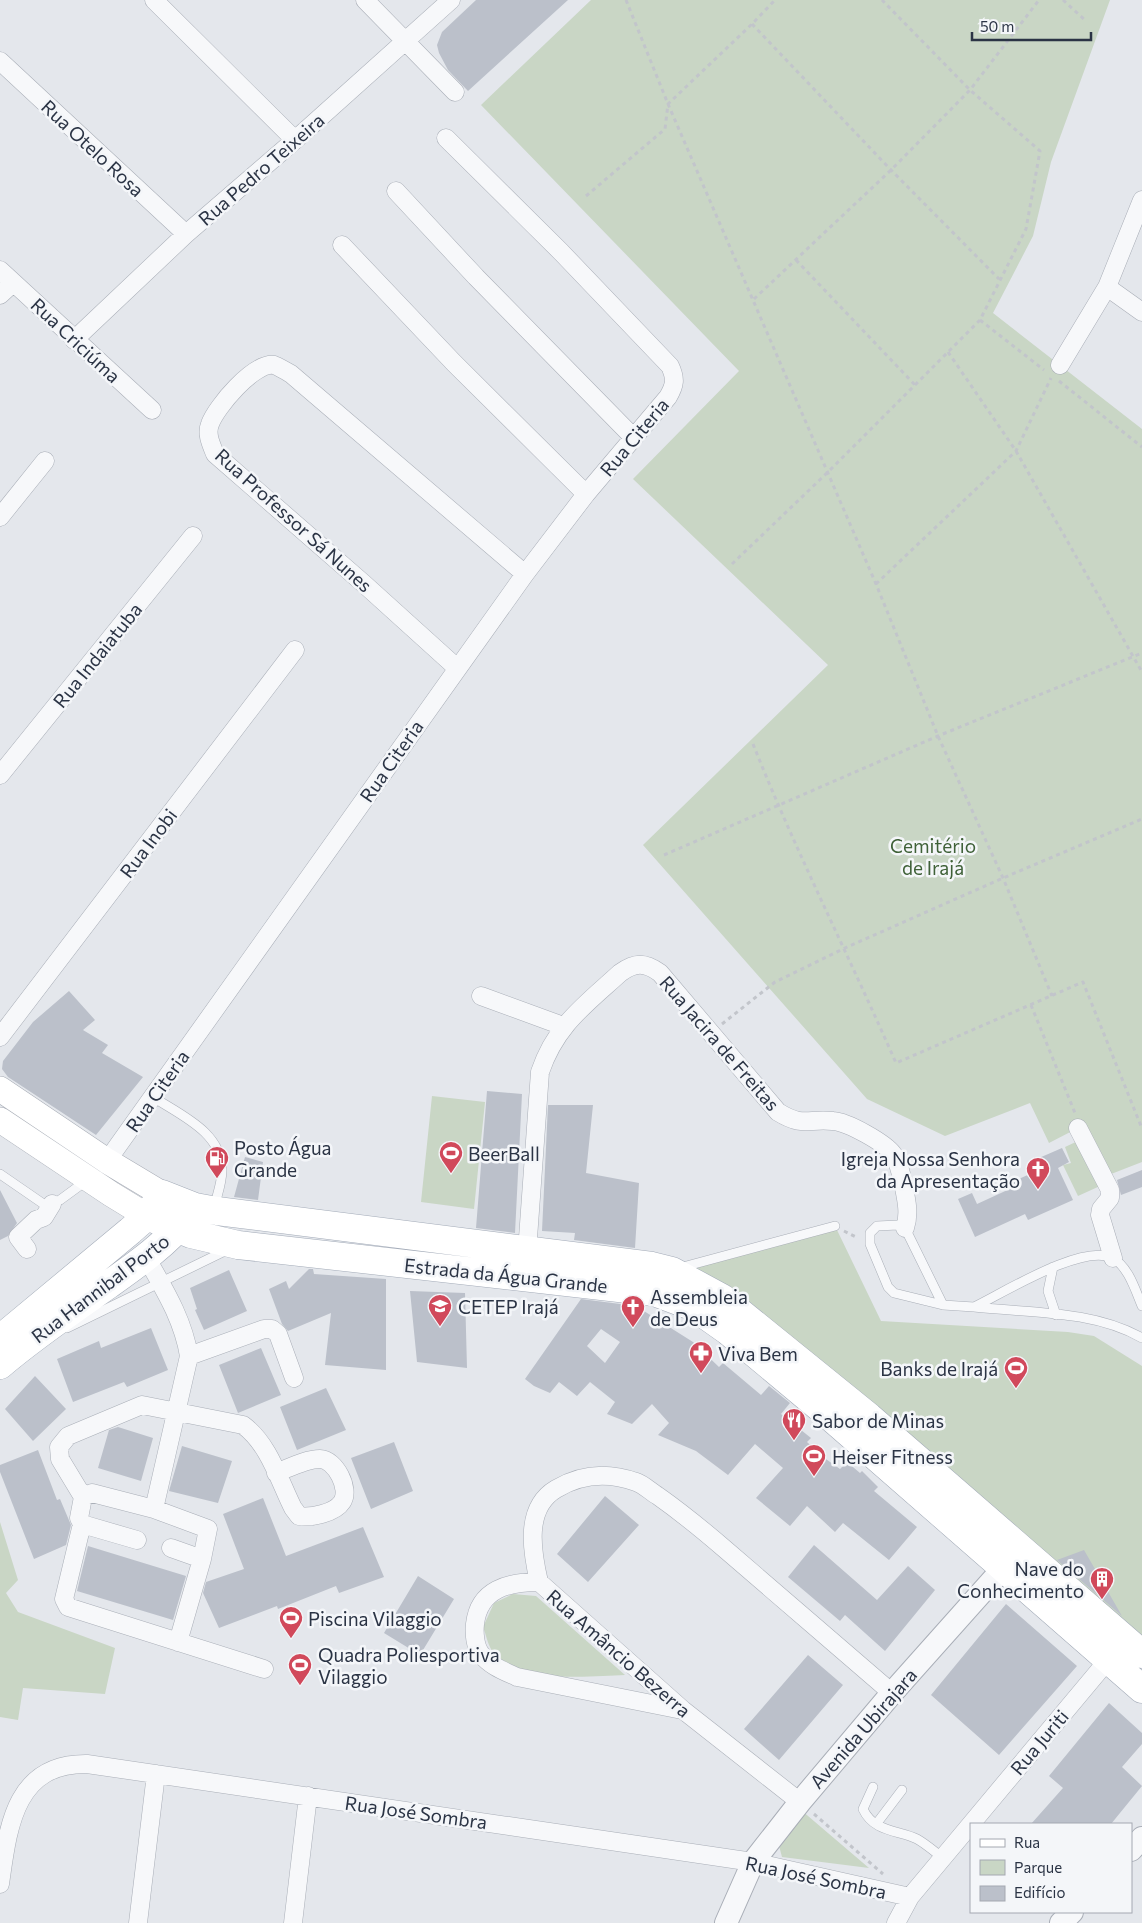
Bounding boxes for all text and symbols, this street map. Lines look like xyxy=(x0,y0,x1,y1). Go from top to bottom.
scale bar xyxy=(972,10,1091,42)
text: 50 m xyxy=(980,17,1014,35)
street label: Rua Otelo Rosa xyxy=(37,95,149,201)
street label: Rua Pedro Teixeira xyxy=(193,108,329,230)
street label: Rua Criciúma xyxy=(27,293,125,387)
street label: Rua Citeria xyxy=(595,393,673,481)
street label: Rua Professor Sá Nunes xyxy=(211,443,377,597)
street label: Rua Indaiatuba xyxy=(48,598,146,712)
street label: Rua Citeria xyxy=(354,716,428,806)
street label: Rua Inobi xyxy=(115,804,181,882)
park label: Cemitério de Irajá xyxy=(890,834,976,879)
street label: Rua Jacira de Freitas xyxy=(655,971,785,1115)
street label: Rua Citeria xyxy=(120,1046,194,1136)
place label: Posto Água Grande xyxy=(234,1136,332,1181)
sports icon: BeerBall xyxy=(438,1140,464,1174)
place label: BeerBall xyxy=(468,1142,540,1165)
fuel station icon: Posto Água Grande xyxy=(204,1145,230,1179)
place label: Igreja Nossa Senhora da Apresentação xyxy=(841,1147,1020,1192)
church icon: Igreja Nossa Senhora da Apresentação xyxy=(1025,1156,1051,1190)
street label: Rua Hannibal Porto xyxy=(26,1229,174,1347)
street label: Estrada da Água Grande xyxy=(403,1253,609,1297)
place label: Assembleia de Deus xyxy=(650,1285,748,1330)
school or university icon: CETEP Irajá xyxy=(427,1293,453,1327)
church icon: Assembleia de Deus xyxy=(620,1294,646,1328)
place label: CETEP Irajá xyxy=(458,1295,559,1318)
pharmacy icon: Viva Bem xyxy=(688,1340,714,1374)
place label: Viva Bem xyxy=(718,1342,798,1365)
sports icon: Banks de Irajá xyxy=(1003,1355,1029,1389)
place label: Banks de Irajá xyxy=(880,1357,998,1380)
restaurant icon: Sabor de Minas xyxy=(781,1407,807,1441)
place label: Sabor de Minas xyxy=(812,1409,944,1432)
sports icon: Heiser Fitness xyxy=(801,1443,827,1477)
place label: Heiser Fitness xyxy=(832,1445,953,1468)
place label: Nave do Conhecimento xyxy=(957,1557,1084,1602)
building icon: Nave do Conhecimento xyxy=(1089,1566,1115,1600)
street label: Rua Amâncio Bezerra xyxy=(542,1584,696,1722)
sports icon: Piscina Vilaggio xyxy=(278,1605,304,1639)
place label: Piscina Vilaggio xyxy=(308,1607,442,1630)
place label: Quadra Poliesportiva Vilaggio xyxy=(318,1643,500,1688)
sports icon: Quadra Poliesportiva Vilaggio xyxy=(287,1652,313,1686)
street label: Avenida Ubirajara xyxy=(805,1663,921,1793)
street label: Rua Juriti xyxy=(1005,1705,1073,1779)
street label: Rua José Sombra xyxy=(343,1791,489,1833)
legend xyxy=(970,1823,1132,1913)
text: Rua xyxy=(1014,1833,1040,1851)
street label: Rua José Sombra xyxy=(743,1851,889,1903)
text: Parque xyxy=(1014,1858,1062,1876)
text: Edifício xyxy=(1014,1883,1065,1901)

